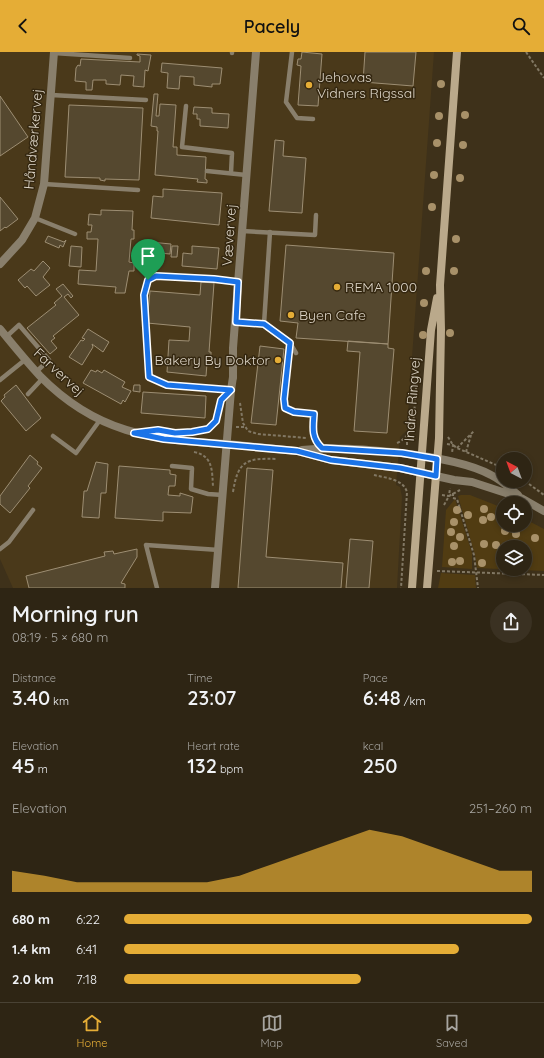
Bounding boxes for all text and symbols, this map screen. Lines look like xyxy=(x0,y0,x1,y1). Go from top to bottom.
icon: back xyxy=(12,15,34,37)
text: Pacely xyxy=(244,15,300,38)
icon: search xyxy=(510,15,532,37)
place label: Jehovas Vidners Rigssal xyxy=(317,68,416,102)
marker: Jehovas Vidners Rigssal xyxy=(304,80,314,90)
street label: Håndværkervej xyxy=(20,88,46,190)
street label: Vævervej xyxy=(218,203,240,267)
pin xyxy=(131,239,165,280)
icon: arrive xyxy=(137,245,159,267)
place label: REMA 1000 xyxy=(345,278,417,296)
marker: REMA 1000 xyxy=(332,282,342,292)
place label: Byen Cafe xyxy=(299,306,366,324)
marker: Byen Cafe xyxy=(286,310,296,320)
street label: Farvervej xyxy=(30,344,88,400)
place label: Bakery By Doktor xyxy=(155,351,271,369)
marker: Bakery By Doktor xyxy=(273,355,283,365)
street label: Indre Ringvej xyxy=(400,356,424,442)
north arrow xyxy=(496,452,532,488)
map controls xyxy=(496,452,532,576)
button: locate xyxy=(496,496,532,532)
button: layers xyxy=(496,540,532,576)
text: Morning run xyxy=(12,600,139,628)
button: share xyxy=(490,601,532,643)
text: 08:19 · 5 × 680 m xyxy=(12,629,108,645)
text: Distance xyxy=(12,671,56,685)
text: Time xyxy=(187,671,213,685)
text: Pace xyxy=(363,671,388,685)
text: 3.40 xyxy=(12,685,50,710)
text: 23:07 xyxy=(187,685,236,710)
text: 6:48 xyxy=(363,685,401,710)
text: km xyxy=(50,694,69,708)
text: /km xyxy=(401,694,425,708)
text: Elevation xyxy=(12,739,58,753)
text: Heart rate xyxy=(187,739,240,753)
text: kcal xyxy=(363,739,383,753)
text: 45 xyxy=(12,753,35,778)
text: 132 xyxy=(187,753,217,778)
text: 250 xyxy=(363,753,397,778)
text: m xyxy=(35,762,48,776)
text: bpm xyxy=(217,762,243,776)
text: Elevation xyxy=(12,800,67,816)
text: 251–260 m xyxy=(469,800,532,816)
text: 680 m xyxy=(12,911,50,927)
text: 6:22 xyxy=(76,911,100,927)
text: 1.4 km xyxy=(12,941,51,957)
text: 6:41 xyxy=(76,941,97,957)
text: 2.0 km xyxy=(12,971,54,987)
text: 7:18 xyxy=(76,971,97,987)
tab: Home xyxy=(77,1012,107,1050)
tab: Map xyxy=(261,1012,283,1050)
tab: Saved xyxy=(436,1012,467,1050)

